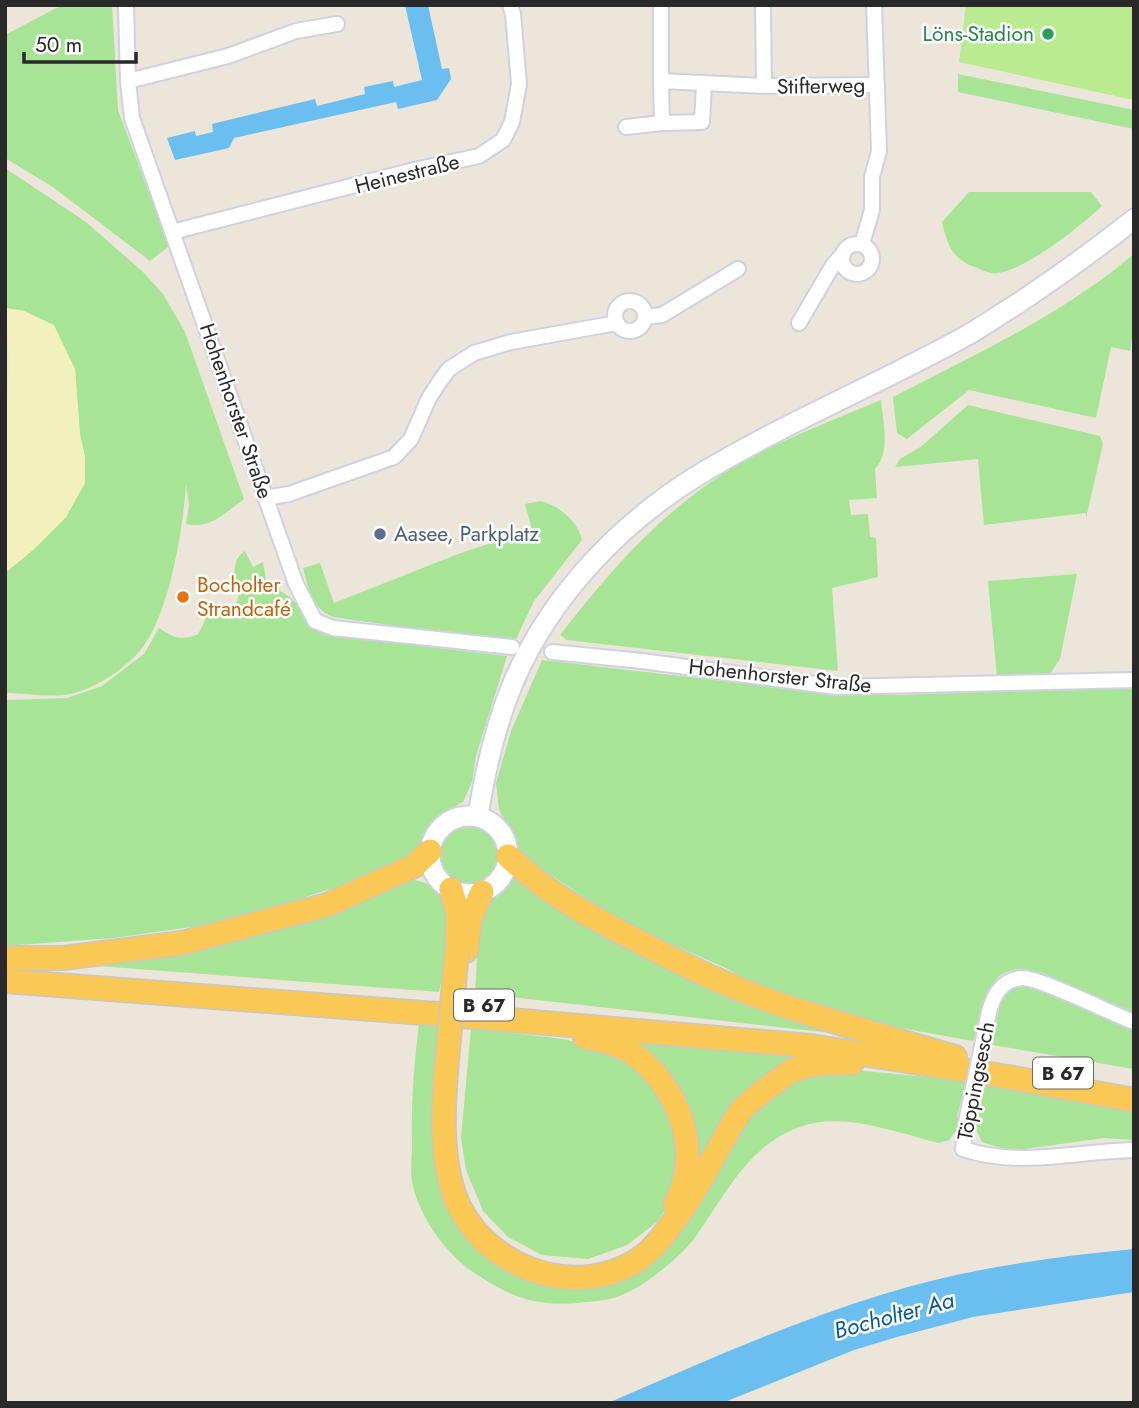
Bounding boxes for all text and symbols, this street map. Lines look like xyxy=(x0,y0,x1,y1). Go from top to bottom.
place label: Löns-Stadion xyxy=(923,19,1034,49)
scale bar xyxy=(24,21,136,65)
marker: Löns-Stadion xyxy=(1040,26,1056,42)
text: 50 m xyxy=(35,30,82,60)
street label: Stifterweg xyxy=(777,70,865,102)
street label: Heinestraße xyxy=(352,147,463,201)
street label: Hohenhorster Straße xyxy=(192,319,280,503)
place label: Aasee, Parkplatz xyxy=(394,519,539,549)
marker: Aasee, Parkplatz xyxy=(372,526,388,542)
place label: Bocholter Strandcafé xyxy=(197,570,291,624)
marker: Bocholter Strandcafé xyxy=(175,589,191,605)
street label: Hohenhorster Straße xyxy=(687,651,873,701)
road number: B 67 xyxy=(454,990,514,1021)
street label: Töppingsesch xyxy=(950,1019,1002,1143)
road number: B 67 xyxy=(1033,1058,1093,1088)
water label: Bocholter Aa xyxy=(830,1283,958,1347)

